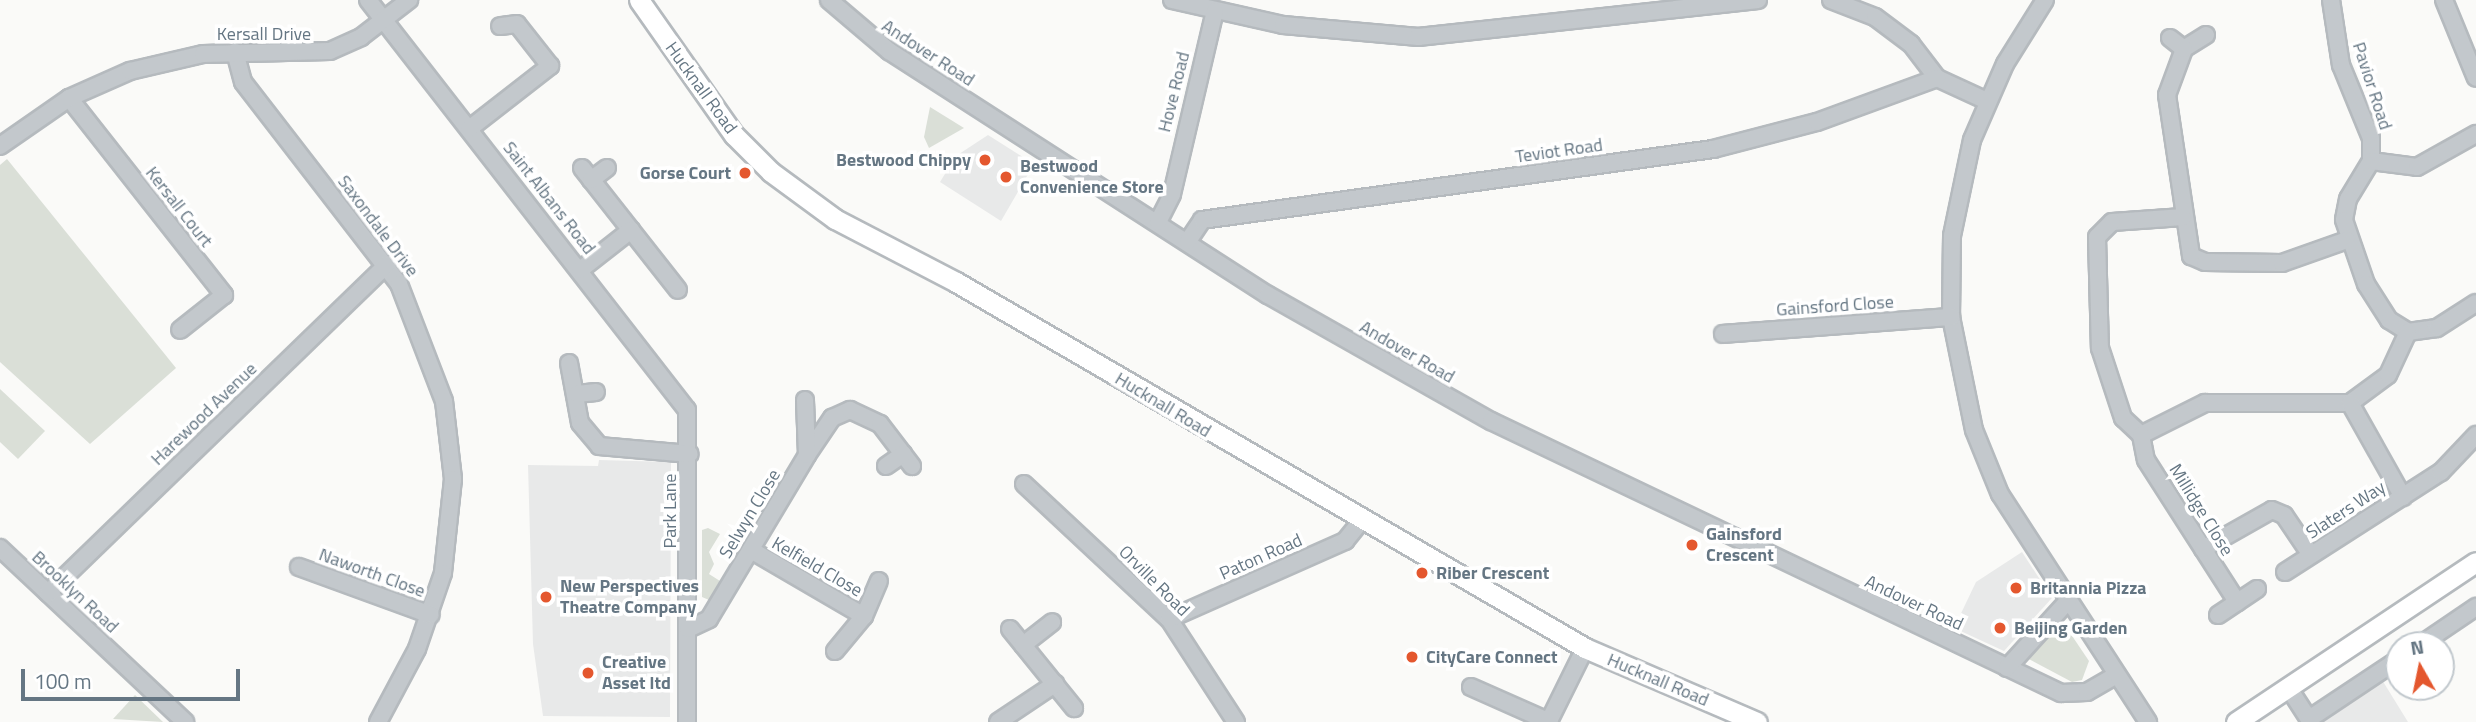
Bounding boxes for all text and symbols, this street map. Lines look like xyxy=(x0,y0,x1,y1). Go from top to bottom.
street label: Andover Road xyxy=(878,15,978,91)
street label: Kersall Drive xyxy=(217,23,311,45)
street label: Hucknall Road xyxy=(660,38,742,138)
street label: Pavior Road xyxy=(2348,39,2396,133)
street label: Hove Road xyxy=(1154,50,1194,134)
street label: Teviot Road xyxy=(1514,134,1604,168)
street label: Saint Albans Road xyxy=(498,137,600,259)
place label: Bestwood Chippy xyxy=(836,149,971,171)
marker: Bestwood Chippy xyxy=(977,152,993,168)
place label: Bestwood Convenience Store xyxy=(1020,156,1164,198)
street label: Kersall Court xyxy=(141,162,217,252)
place label: Gorse Court xyxy=(640,162,731,184)
marker: Gorse Court xyxy=(737,165,753,181)
marker: Bestwood Convenience Store xyxy=(998,169,1014,185)
street label: Saxondale Drive xyxy=(333,171,423,281)
street label: Gainsford Close xyxy=(1776,291,1894,321)
street label: Andover Road xyxy=(1356,316,1458,388)
street label: Harewood Avenue xyxy=(147,358,261,470)
street label: Hucknall Road xyxy=(1111,368,1215,442)
street label: Millidge Close xyxy=(2164,460,2238,560)
street label: Selwyn Close xyxy=(715,466,785,562)
street label: Park Lane xyxy=(659,474,681,548)
street label: Slaters Way xyxy=(2302,476,2390,544)
place label: Gainsford Crescent xyxy=(1706,524,1782,566)
street label: Paton Road xyxy=(1216,529,1306,585)
street label: Kelfield Close xyxy=(768,532,866,602)
marker: Gainsford Crescent xyxy=(1684,537,1700,553)
street label: Orville Road xyxy=(1114,541,1194,621)
street label: Naworth Close xyxy=(316,544,428,602)
street label: Brooklyn Road xyxy=(27,547,123,637)
place label: Riber Crescent xyxy=(1436,562,1549,584)
marker: Riber Crescent xyxy=(1414,565,1430,581)
street label: Andover Road xyxy=(1861,571,1967,635)
place label: New Perspectives Theatre Company xyxy=(560,576,699,618)
place label: Britannia Pizza xyxy=(2030,577,2147,599)
marker: Britannia Pizza xyxy=(2008,580,2024,596)
marker: New Perspectives Theatre Company xyxy=(538,589,554,605)
place label: Beijing Garden xyxy=(2014,617,2128,639)
marker: Beijing Garden xyxy=(1992,620,2008,636)
north arrow xyxy=(2385,631,2455,701)
text: N xyxy=(2408,631,2426,662)
place label: CityCare Connect xyxy=(1426,646,1558,668)
marker: CityCare Connect xyxy=(1404,649,1420,665)
street label: Hucknall Road xyxy=(1604,649,1712,711)
place label: Creative Asset ltd xyxy=(602,652,671,694)
scale bar xyxy=(24,656,243,700)
text: 100 m xyxy=(34,665,91,697)
marker: Creative Asset ltd xyxy=(580,665,596,681)

